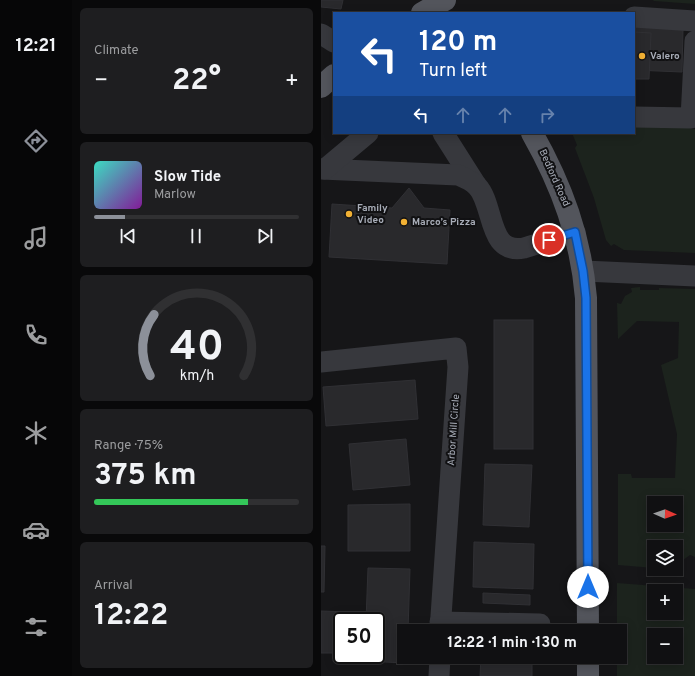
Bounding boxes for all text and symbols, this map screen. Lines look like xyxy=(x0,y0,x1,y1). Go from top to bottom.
text: 120 m xyxy=(419,25,497,61)
icon: left xyxy=(353,28,405,80)
text: 12:21 xyxy=(16,35,56,58)
text: Climate xyxy=(94,43,139,59)
place label: Valero xyxy=(650,50,680,63)
marker: Valero xyxy=(637,51,647,61)
text: Turn left xyxy=(419,60,487,83)
text: 22° xyxy=(172,63,221,100)
text: − xyxy=(94,68,108,95)
text: + xyxy=(285,68,299,95)
icon: left xyxy=(410,104,432,126)
icon: ahead xyxy=(452,104,474,126)
icon: ahead xyxy=(494,104,516,126)
icon: right xyxy=(536,104,558,126)
icon: directions xyxy=(22,127,50,155)
street label: Bedford Road xyxy=(536,147,572,209)
text: Slow Tide xyxy=(154,168,221,187)
text: Marlow xyxy=(154,187,196,203)
place label: Family Video xyxy=(357,202,388,227)
marker: Family Video xyxy=(344,209,354,219)
place label: Marco’s Pizza xyxy=(412,216,476,229)
marker: Marco’s Pizza xyxy=(399,217,409,227)
pin xyxy=(532,223,566,257)
icon: music xyxy=(22,224,50,252)
icon: previous xyxy=(117,225,139,247)
icon: pause xyxy=(185,225,207,247)
icon: next xyxy=(254,225,276,247)
icon: arrive xyxy=(538,229,560,251)
icon: phone xyxy=(22,321,50,349)
text: 40 xyxy=(169,322,224,375)
text: km/h xyxy=(179,367,214,385)
street label: Arbor Mill Circle xyxy=(445,394,463,466)
icon: climate xyxy=(22,419,50,447)
text: Range · 75% xyxy=(94,438,163,454)
text: 375 km xyxy=(94,458,197,495)
north arrow xyxy=(647,496,683,532)
map controls xyxy=(647,496,683,664)
icon: car xyxy=(22,516,50,544)
button: layers xyxy=(647,540,683,576)
position arrow xyxy=(567,566,609,608)
text: Arrival xyxy=(94,578,133,594)
button: + xyxy=(647,584,683,620)
text: 12:22 xyxy=(94,598,168,635)
speed limit sign: 50 xyxy=(333,612,385,664)
icon: filters xyxy=(22,613,50,641)
button: − xyxy=(647,628,683,664)
text: 12:22 · 1 min · 130 m xyxy=(447,634,577,653)

